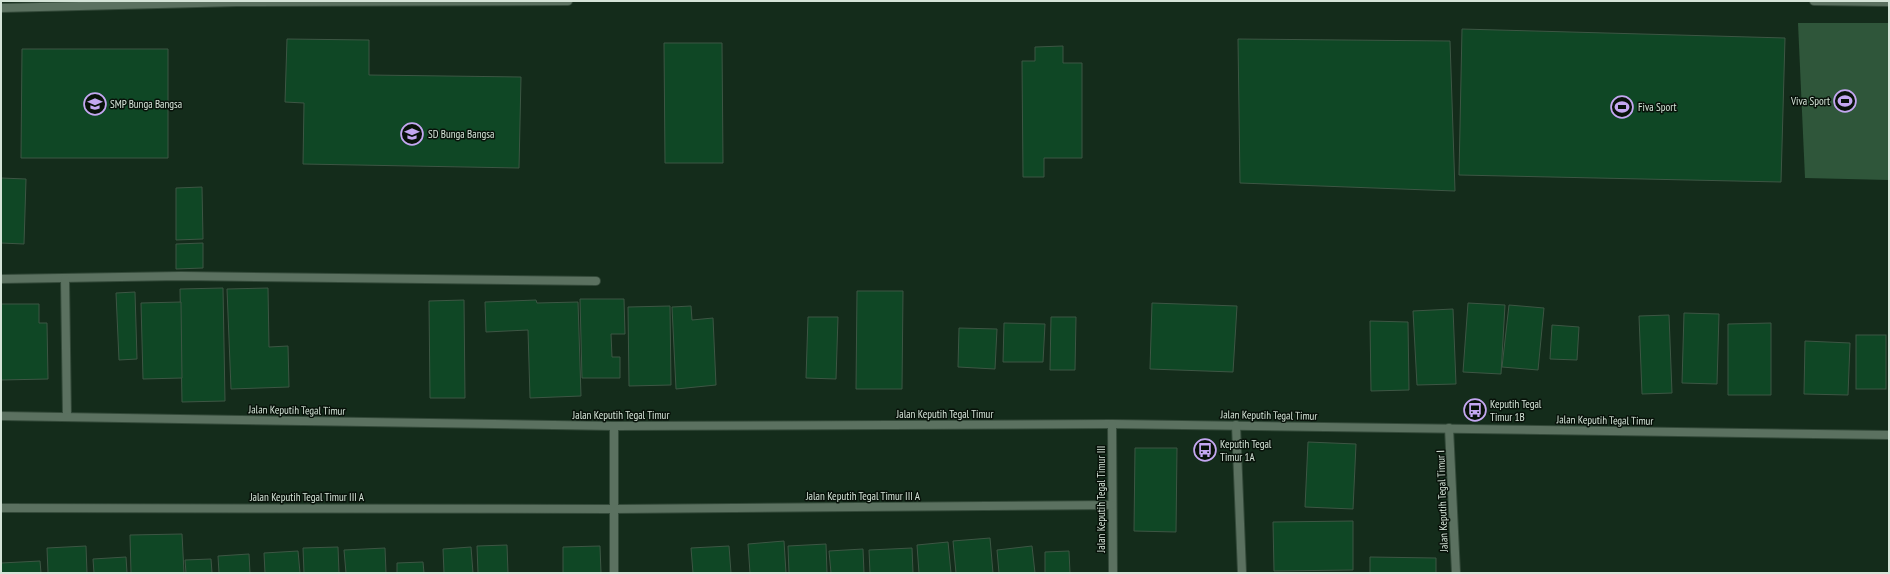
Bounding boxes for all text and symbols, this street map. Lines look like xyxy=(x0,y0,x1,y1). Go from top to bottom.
sports icon: Viva Sport xyxy=(1832,88,1858,114)
school or university icon: SMP Bunga Bangsa xyxy=(82,91,108,117)
sports icon: Fiva Sport xyxy=(1609,94,1635,120)
place label: Viva Sport xyxy=(1790,94,1830,108)
place label: SMP Bunga Bangsa xyxy=(110,97,182,111)
place label: Fiva Sport xyxy=(1638,100,1676,114)
school or university icon: SD Bunga Bangsa xyxy=(399,121,425,147)
place label: SD Bunga Bangsa xyxy=(428,127,494,141)
bus stop icon: Keputih Tegal Timur 1B xyxy=(1462,397,1488,423)
place label: Keputih Tegal Timur 1B xyxy=(1490,397,1542,424)
street label: Jalan Keputih Tegal Timur xyxy=(247,402,346,418)
street label: Jalan Keputih Tegal Timur xyxy=(896,407,993,421)
street label: Jalan Keputih Tegal Timur xyxy=(1219,407,1318,423)
street label: Jalan Keputih Tegal Timur xyxy=(572,408,669,422)
street label: Jalan Keputih Tegal Timur xyxy=(1555,412,1654,428)
bus stop icon: Keputih Tegal Timur 1A xyxy=(1192,437,1218,463)
place label: Keputih Tegal Timur 1A xyxy=(1220,437,1272,464)
street label: Jalan Keputih Tegal Timur III xyxy=(1094,446,1108,553)
street label: Jalan Keputih Tegal Timur I xyxy=(1433,450,1451,553)
street label: Jalan Keputih Tegal Timur III A xyxy=(805,489,921,503)
street label: Jalan Keputih Tegal Timur III A xyxy=(249,490,365,504)

